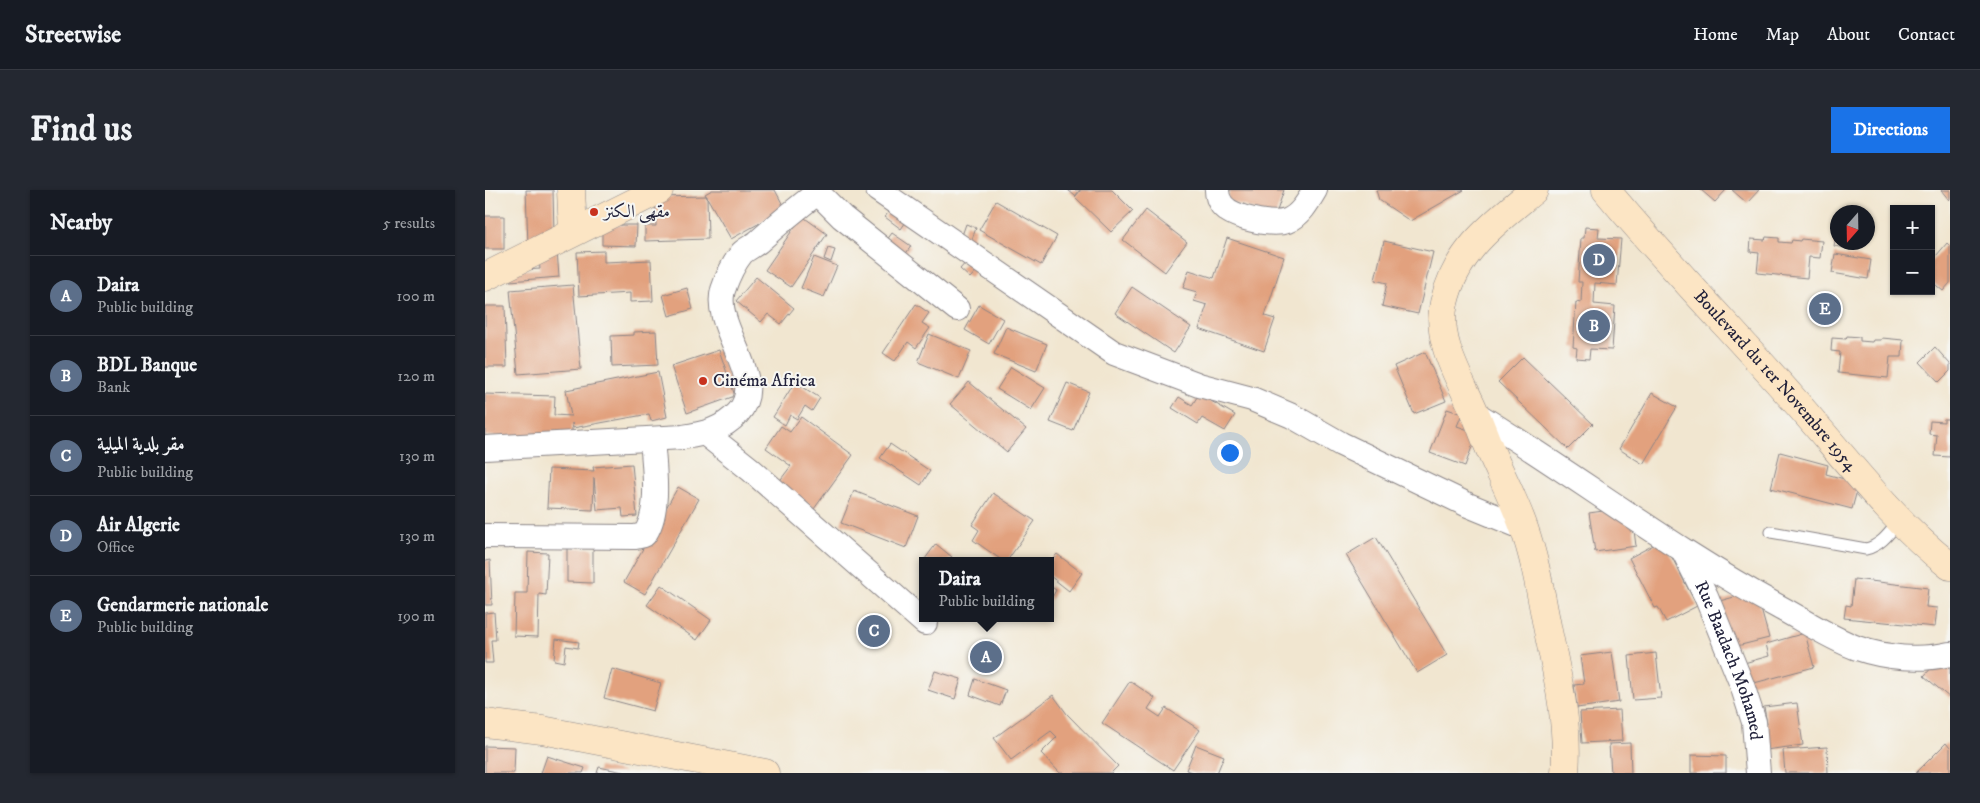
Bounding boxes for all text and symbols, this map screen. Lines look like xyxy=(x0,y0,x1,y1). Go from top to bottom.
text: Streetwise xyxy=(25,20,121,50)
text: Home xyxy=(1693,24,1738,46)
text: Map xyxy=(1766,24,1799,46)
text: About xyxy=(1827,24,1870,46)
text: Contact xyxy=(1898,24,1955,46)
button: Directions xyxy=(1831,107,1950,153)
text: Find us xyxy=(30,108,132,152)
place label: مقهى الكنز xyxy=(602,201,670,223)
north arrow xyxy=(1830,205,1875,250)
map controls xyxy=(1890,205,1935,295)
button: + xyxy=(1890,205,1935,250)
marker: مقهى الكنز xyxy=(588,206,600,218)
text: Nearby xyxy=(50,210,112,236)
text: 5 results xyxy=(383,213,435,233)
pin: D xyxy=(1583,241,1615,279)
button: − xyxy=(1890,250,1935,295)
text: Daira xyxy=(97,274,139,297)
text: A xyxy=(61,286,71,306)
text: 100 m xyxy=(397,286,435,306)
street label: Boulevard du 1er Novembre 1954 xyxy=(1689,286,1862,476)
pin: E xyxy=(1809,290,1841,328)
text: Public building xyxy=(97,297,193,317)
pin: B xyxy=(1578,307,1610,345)
text: BDL Banque xyxy=(97,354,197,377)
text: B xyxy=(61,366,71,386)
text: 120 m xyxy=(397,366,435,386)
place label: Cinéma Africa xyxy=(713,370,816,392)
marker: Cinéma Africa xyxy=(697,375,709,387)
text: Bank xyxy=(97,377,130,397)
text: مقر بلدية الميلية xyxy=(97,433,185,456)
your location xyxy=(1217,440,1243,466)
text: C xyxy=(61,446,71,466)
text: 130 m xyxy=(399,446,435,466)
text: Public building xyxy=(97,462,193,482)
text: Air Algerie xyxy=(97,514,180,537)
text: D xyxy=(60,526,72,546)
text: 130 m xyxy=(399,526,435,546)
text: Office xyxy=(97,537,134,557)
popup xyxy=(919,557,1054,622)
text: Daira xyxy=(938,568,981,591)
street label: Rue Baadach Mohamed xyxy=(1689,577,1766,741)
text: Public building xyxy=(938,591,1035,611)
text: Gendarmerie nationale xyxy=(97,594,268,617)
text: E xyxy=(60,606,72,626)
text: 190 m xyxy=(397,606,435,626)
pin: C xyxy=(858,612,890,650)
text: Public building xyxy=(97,617,193,637)
pin: A xyxy=(970,638,1002,676)

